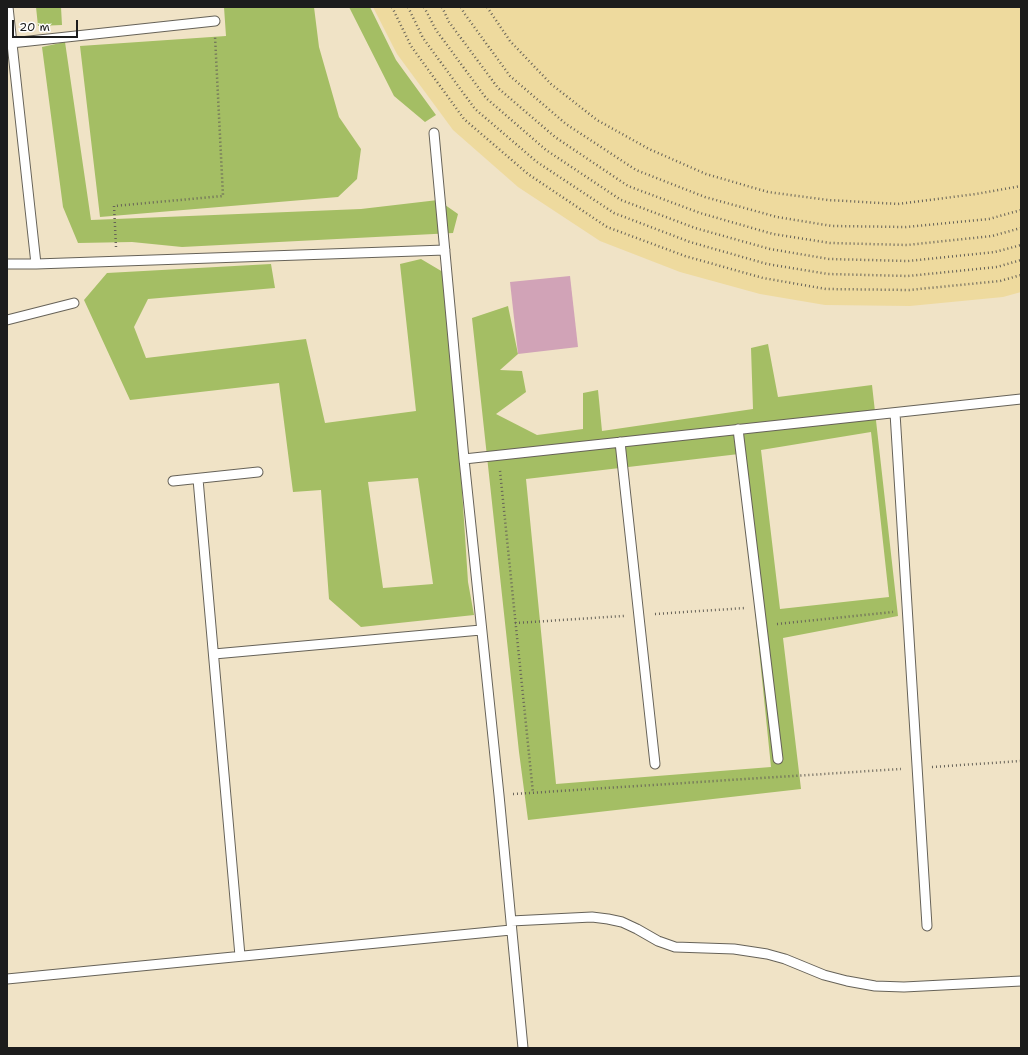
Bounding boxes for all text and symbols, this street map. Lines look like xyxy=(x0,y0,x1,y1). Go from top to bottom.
scale bar xyxy=(14,12,80,38)
text: 20 m xyxy=(19,19,50,35)

